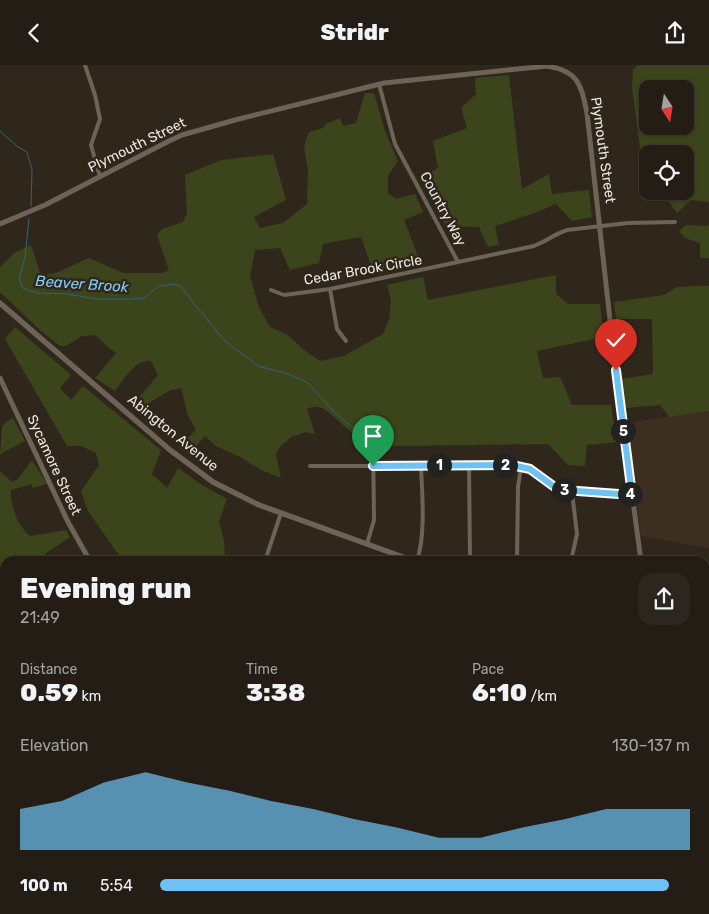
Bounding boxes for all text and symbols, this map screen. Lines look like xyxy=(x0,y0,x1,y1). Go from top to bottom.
icon: back xyxy=(20,19,48,47)
text: Stridr xyxy=(320,19,389,46)
icon: share xyxy=(661,19,689,47)
north arrow xyxy=(639,80,694,135)
map controls xyxy=(639,80,694,200)
street label: Plymouth Street xyxy=(587,96,619,205)
street label: Plymouth Street xyxy=(85,114,189,176)
button: locate xyxy=(639,145,694,200)
street label: Country Way xyxy=(416,169,470,249)
street label: Cedar Brook Circle xyxy=(303,251,424,289)
water label: Beaver Brook xyxy=(35,272,129,296)
pin xyxy=(595,319,637,370)
icon: check xyxy=(602,326,630,354)
street label: Abington Avenue xyxy=(124,391,222,475)
street label: Sycamore Street xyxy=(23,412,85,518)
pin xyxy=(352,415,394,466)
pin: 5 xyxy=(610,419,636,443)
icon: arrive xyxy=(359,422,387,450)
text: 5 xyxy=(619,423,628,440)
pin: 1 xyxy=(426,453,452,477)
pin: 2 xyxy=(492,453,518,477)
text: 1 xyxy=(436,457,443,474)
text: 2 xyxy=(501,457,510,474)
pin: 3 xyxy=(552,477,576,503)
pin: 4 xyxy=(618,481,642,507)
text: 3 xyxy=(560,482,569,499)
text: 4 xyxy=(626,486,635,503)
text: Evening run xyxy=(20,572,191,605)
button: share xyxy=(638,573,690,625)
text: 21:49 xyxy=(20,608,60,627)
text: Distance xyxy=(20,661,77,678)
text: Time xyxy=(246,661,278,678)
text: Pace xyxy=(472,661,504,678)
text: 0.59 xyxy=(20,678,78,707)
text: 3:38 xyxy=(246,678,305,707)
text: 6:10 xyxy=(472,678,527,707)
text: km xyxy=(78,688,101,705)
text: /km xyxy=(527,688,557,705)
text: Elevation xyxy=(20,736,89,755)
text: 130–137 m xyxy=(612,736,690,755)
text: 100 m xyxy=(20,876,68,895)
text: 5:54 xyxy=(100,876,133,895)

